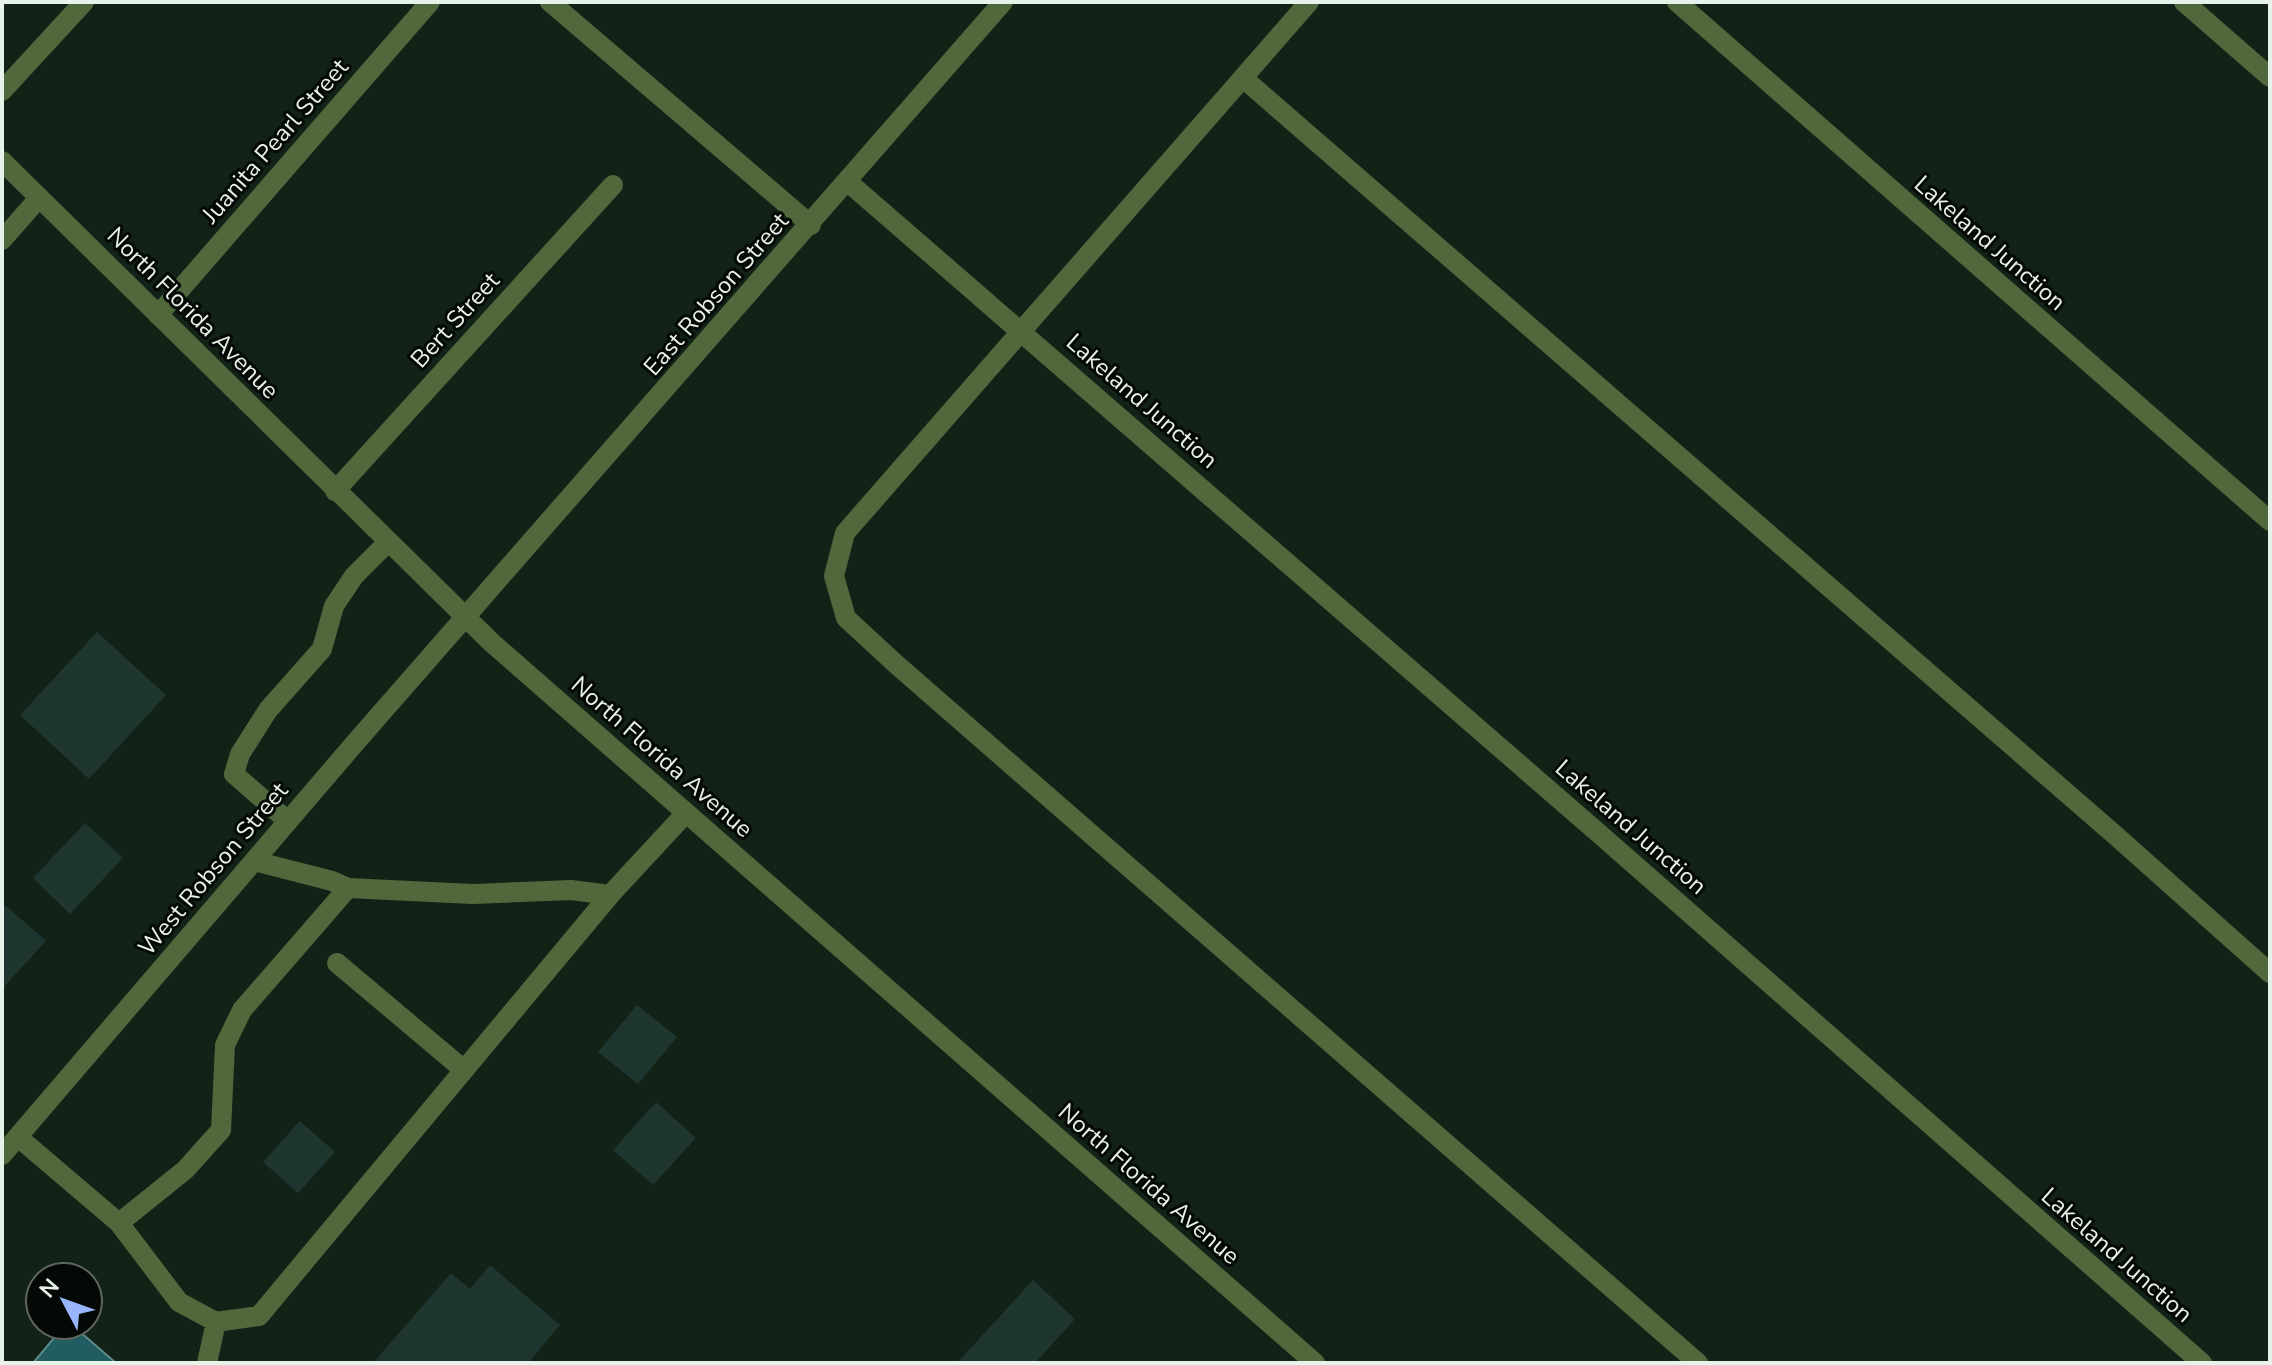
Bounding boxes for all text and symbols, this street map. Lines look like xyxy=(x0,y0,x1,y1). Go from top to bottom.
street label: Juanita Pearl Street xyxy=(194,52,356,231)
street label: Lakeland Junction xyxy=(1908,168,2072,318)
street label: East Robson Street xyxy=(636,205,796,382)
street label: North Florida Avenue xyxy=(100,220,286,406)
street label: Bert Street xyxy=(404,265,507,375)
street label: Lakeland Junction xyxy=(1060,326,1224,476)
street label: North Florida Avenue xyxy=(564,669,760,845)
street label: Lakeland Junction xyxy=(1549,752,1713,902)
street label: West Robson Street xyxy=(131,775,295,962)
street label: North Florida Avenue xyxy=(1051,1096,1247,1272)
street label: Lakeland Junction xyxy=(2035,1180,2199,1330)
north arrow xyxy=(24,1261,104,1341)
text: N xyxy=(33,1272,66,1305)

